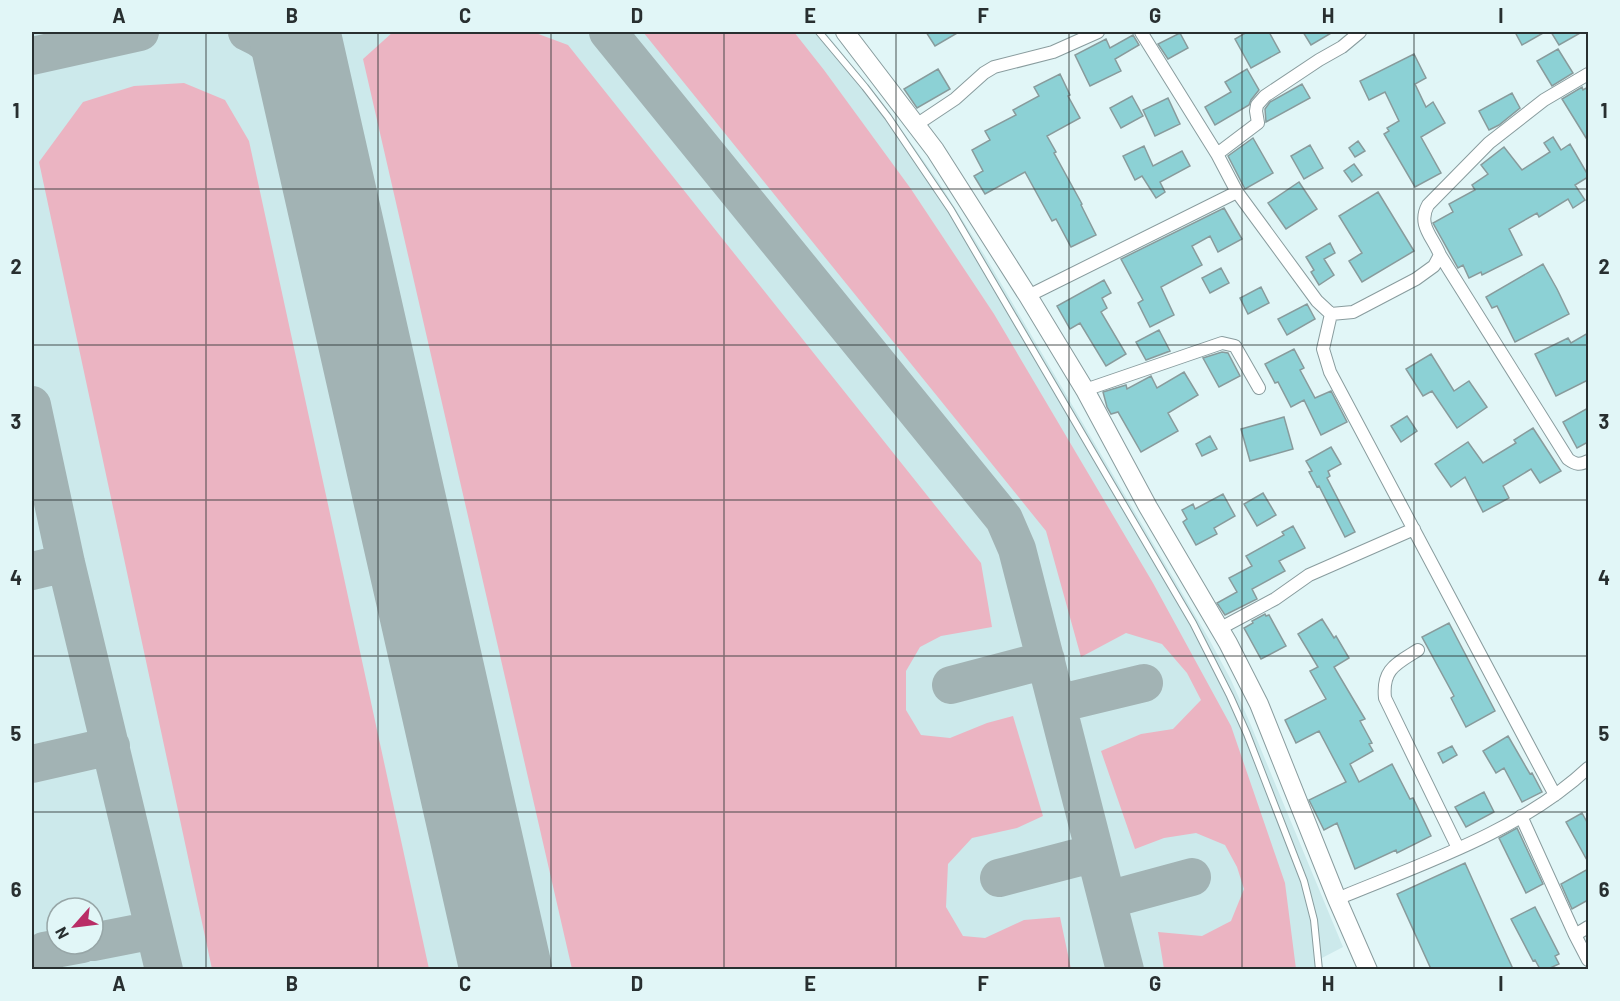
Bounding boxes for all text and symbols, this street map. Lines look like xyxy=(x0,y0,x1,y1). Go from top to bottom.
text: A xyxy=(112,3,126,27)
text: B xyxy=(286,3,298,27)
text: C xyxy=(459,3,471,27)
text: D xyxy=(631,3,643,27)
text: E xyxy=(804,3,816,27)
text: F xyxy=(977,3,989,27)
text: G xyxy=(1149,3,1161,27)
text: H xyxy=(1322,3,1334,27)
text: I xyxy=(1498,3,1504,27)
text: 1 xyxy=(12,98,20,122)
text: 1 xyxy=(1600,98,1608,122)
text: 2 xyxy=(10,254,22,278)
text: 2 xyxy=(1598,254,1610,278)
text: 3 xyxy=(11,409,21,433)
text: 3 xyxy=(1599,409,1609,433)
text: 4 xyxy=(10,565,22,589)
text: 4 xyxy=(1598,565,1610,589)
text: 5 xyxy=(11,721,22,745)
text: 5 xyxy=(1599,721,1610,745)
text: 6 xyxy=(11,877,22,901)
text: 6 xyxy=(1599,877,1610,901)
north arrow xyxy=(45,896,105,956)
text: N xyxy=(50,924,72,942)
text: A xyxy=(112,971,126,995)
text: B xyxy=(286,971,298,995)
text: C xyxy=(459,971,471,995)
text: D xyxy=(631,971,643,995)
text: E xyxy=(804,971,816,995)
text: F xyxy=(977,971,989,995)
text: G xyxy=(1149,971,1161,995)
text: H xyxy=(1322,971,1334,995)
text: I xyxy=(1498,971,1504,995)

